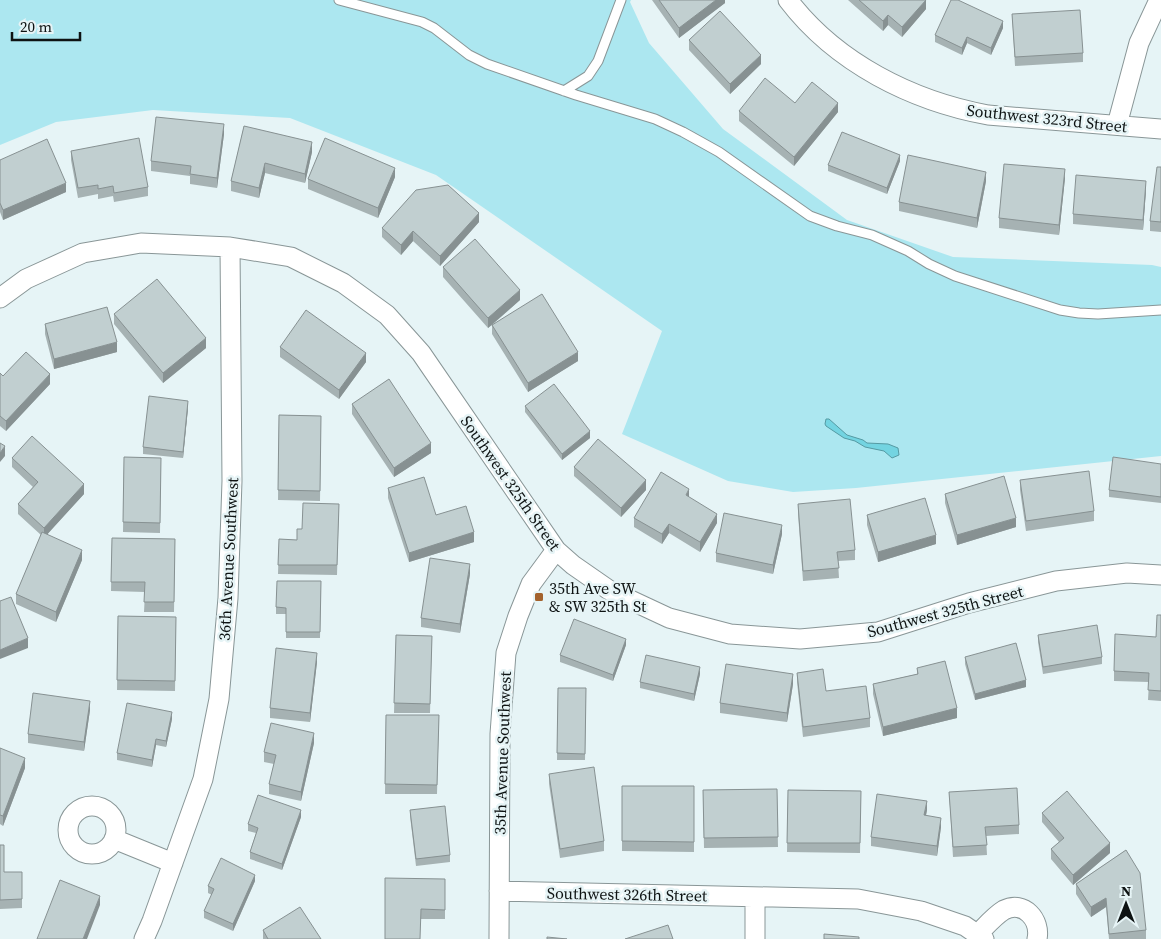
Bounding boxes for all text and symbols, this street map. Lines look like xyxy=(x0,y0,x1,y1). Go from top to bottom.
scale bar xyxy=(12,10,80,42)
text: 20 m xyxy=(20,16,52,37)
street label: Southwest 323rd Street xyxy=(966,99,1129,137)
street label: Southwest 325th Street xyxy=(456,411,566,556)
street label: 36th Avenue Southwest xyxy=(213,476,243,641)
place label: 35th Ave SW & SW 325th St xyxy=(549,577,647,617)
street label: Southwest 325th Street xyxy=(865,579,1026,642)
marker: 35th Ave SW & SW 325th St xyxy=(533,591,545,603)
street label: 35th Avenue Southwest xyxy=(488,670,516,835)
north arrow xyxy=(1101,879,1151,929)
text: N xyxy=(1121,881,1131,901)
street label: Southwest 326th Street xyxy=(547,882,708,906)

